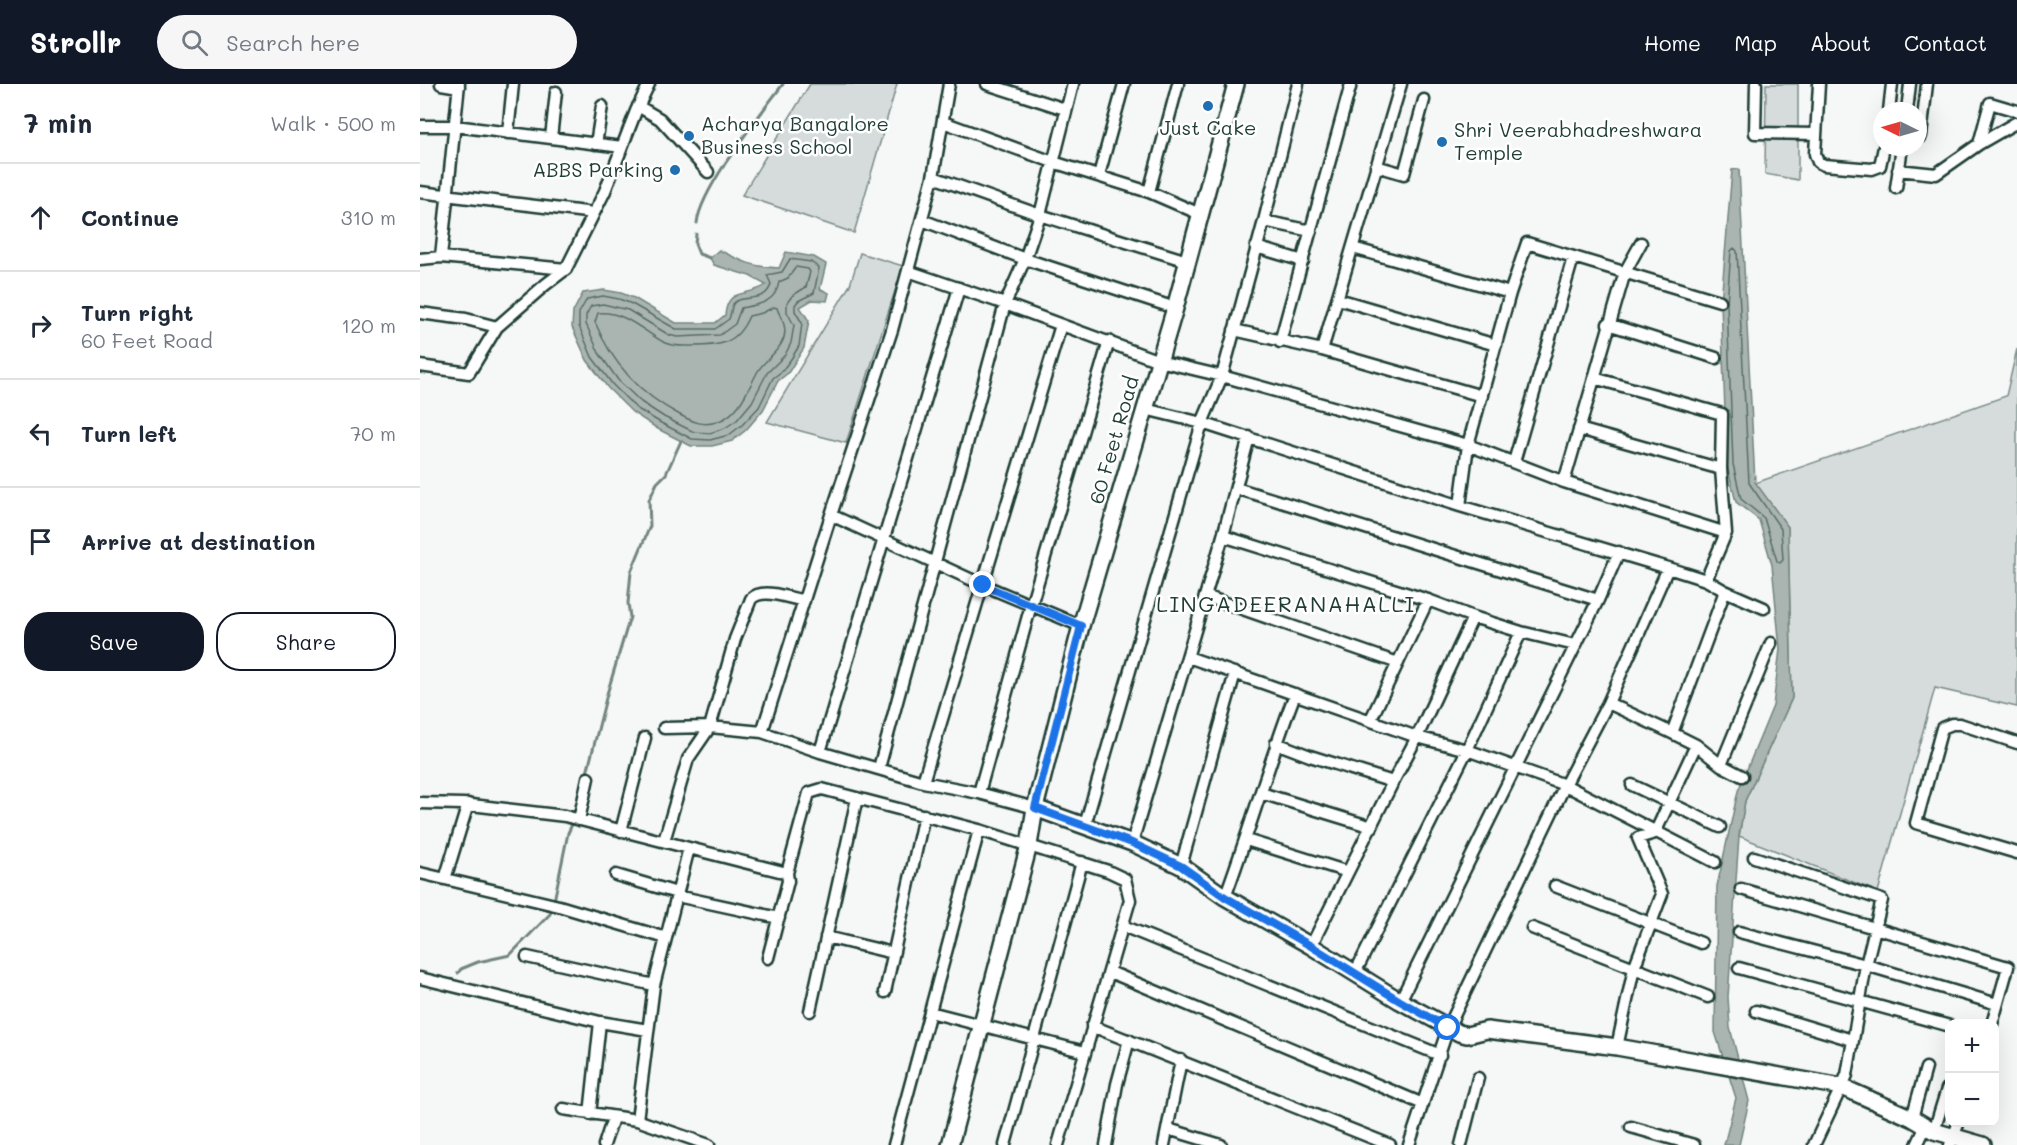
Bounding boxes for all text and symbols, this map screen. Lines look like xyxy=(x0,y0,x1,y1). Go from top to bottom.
search box xyxy=(157,15,577,69)
text: Strollr xyxy=(30,24,121,60)
icon: search xyxy=(178,26,211,59)
text: Search here xyxy=(226,28,360,57)
text: Home xyxy=(1644,29,1701,56)
text: Map xyxy=(1734,29,1777,56)
text: About xyxy=(1810,29,1871,56)
text: Contact xyxy=(1904,29,1987,56)
marker: Just Cake xyxy=(1201,99,1215,113)
north arrow xyxy=(1873,102,1927,156)
text: 7 min xyxy=(24,106,92,140)
text: Walk · 500 m xyxy=(270,110,396,136)
place label: Acharya Bangalore Business School xyxy=(701,110,889,159)
place label: Just Cake xyxy=(1160,114,1256,140)
place label: Shri Veerabhadreshwara Temple xyxy=(1454,116,1702,165)
marker: Acharya Bangalore Business School xyxy=(682,129,696,143)
marker: Shri Veerabhadreshwara Temple xyxy=(1435,135,1449,149)
place label: ABBS Parking xyxy=(533,156,663,182)
marker: ABBS Parking xyxy=(668,163,682,177)
icon: ahead xyxy=(24,201,57,234)
text: Continue xyxy=(81,203,179,232)
text: 310 m xyxy=(341,204,396,230)
text: Turn right xyxy=(81,298,193,327)
icon: right xyxy=(24,309,57,342)
text: 120 m xyxy=(341,312,396,338)
text: 60 Feet Road xyxy=(81,327,213,353)
street label: 60 Feet Road xyxy=(1082,373,1144,507)
icon: left xyxy=(24,417,57,450)
text: Turn left xyxy=(81,419,177,448)
text: 70 m xyxy=(350,420,396,446)
icon: arrive xyxy=(24,525,57,558)
text: Arrive at destination xyxy=(81,527,316,556)
route end xyxy=(969,571,995,597)
district label: LINGADEERANAHALLI xyxy=(1156,589,1416,618)
button: Save xyxy=(24,612,204,671)
button: Share xyxy=(216,612,396,671)
route start xyxy=(1434,1014,1460,1040)
map controls xyxy=(1945,1019,1999,1127)
button: + xyxy=(1945,1019,1999,1073)
button: − xyxy=(1945,1073,1999,1127)

